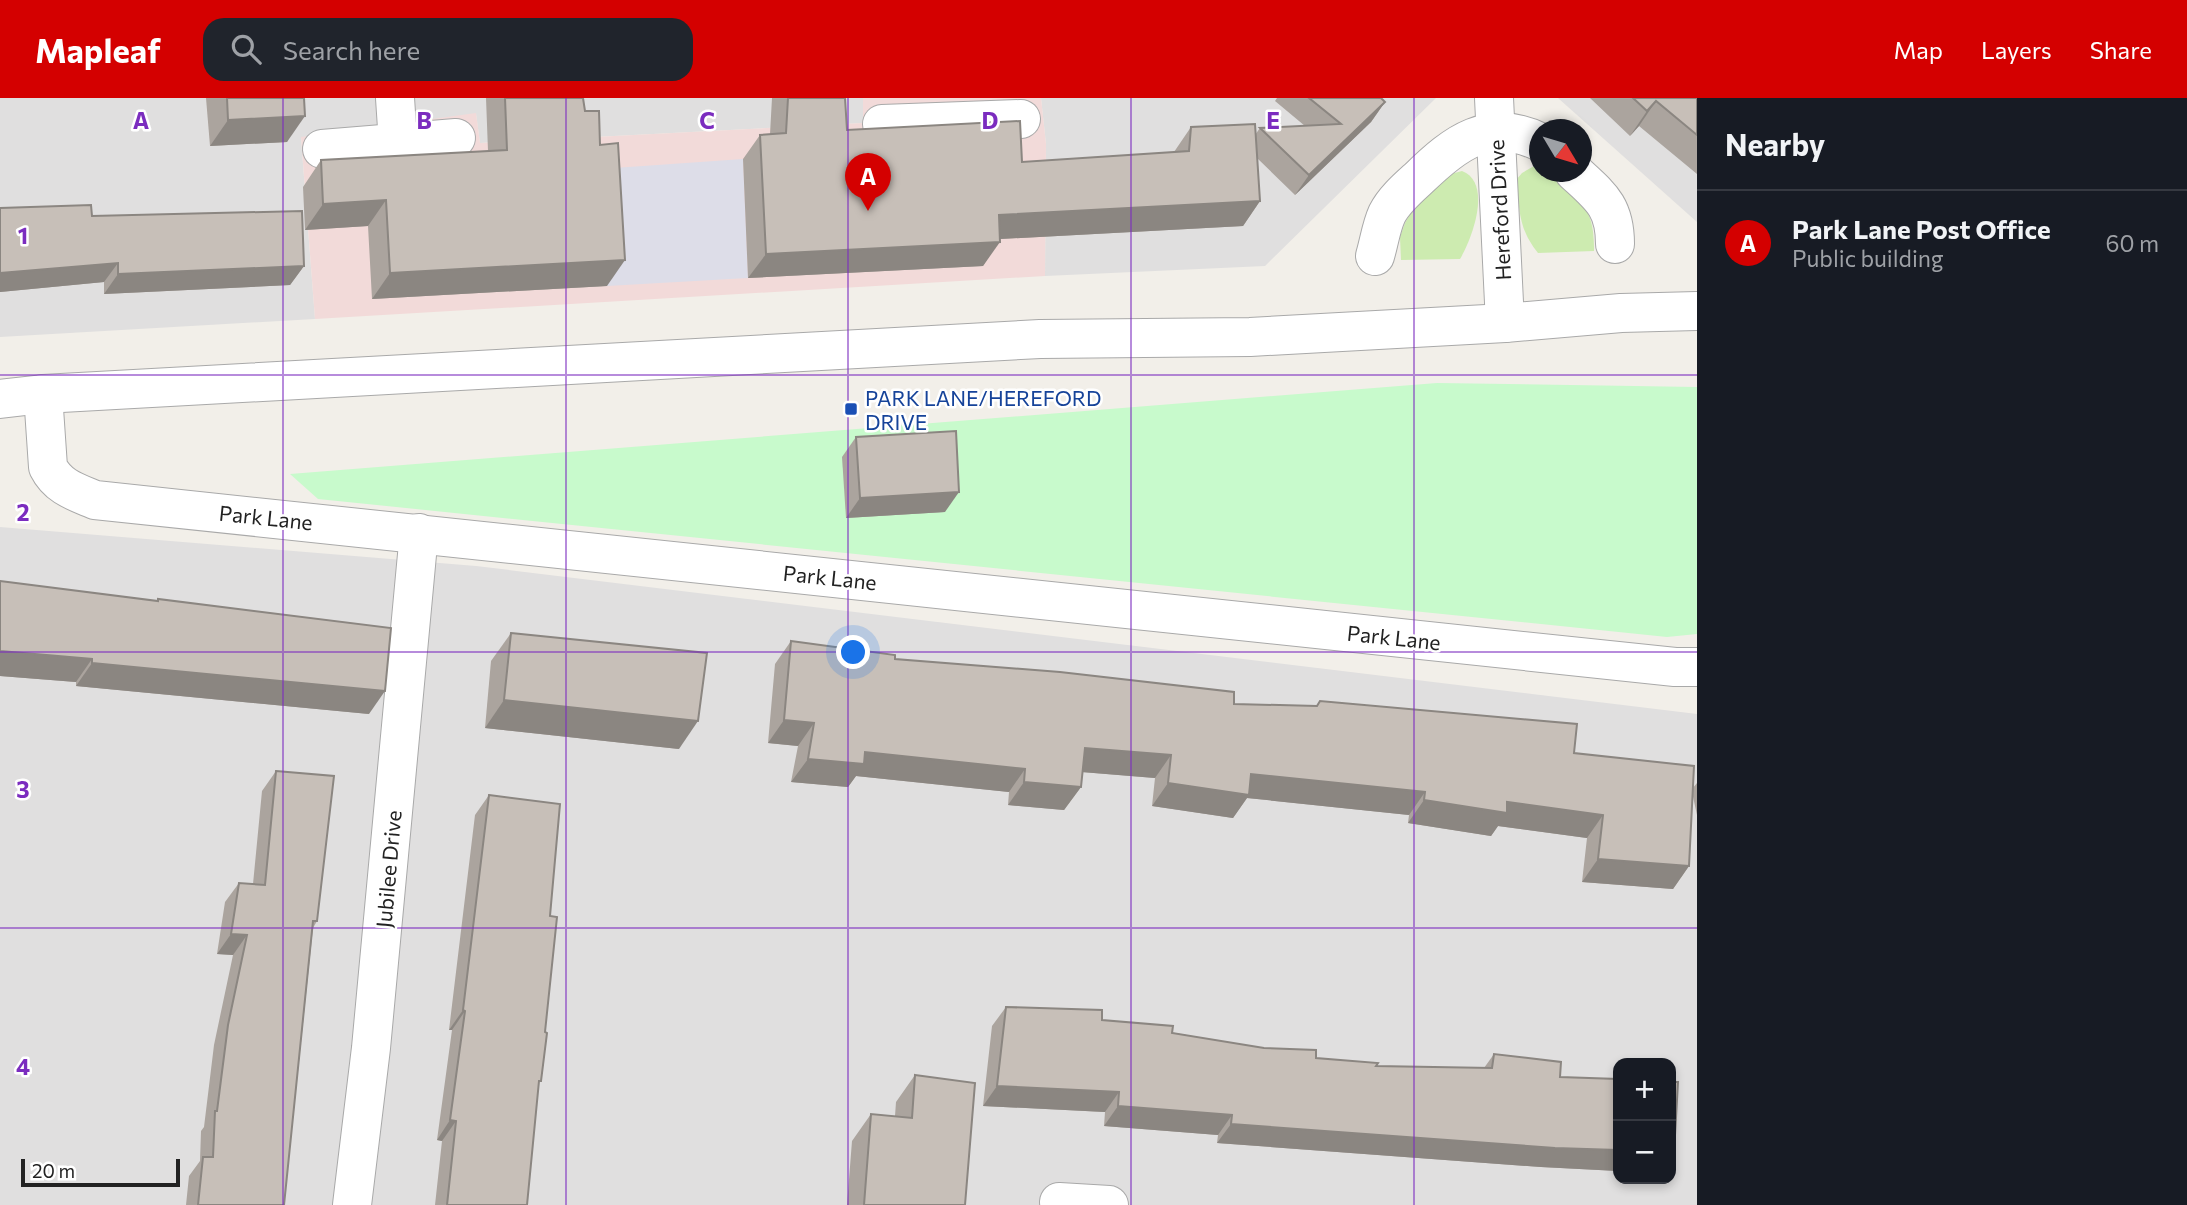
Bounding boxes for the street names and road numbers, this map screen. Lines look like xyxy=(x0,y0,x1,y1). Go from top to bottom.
street label: Hereford Drive xyxy=(1483,139,1515,281)
street label: Park Lane xyxy=(218,500,314,534)
street label: Park Lane xyxy=(782,560,878,594)
street label: Park Lane xyxy=(1346,620,1442,654)
street label: Jubilee Drive xyxy=(370,809,406,929)

